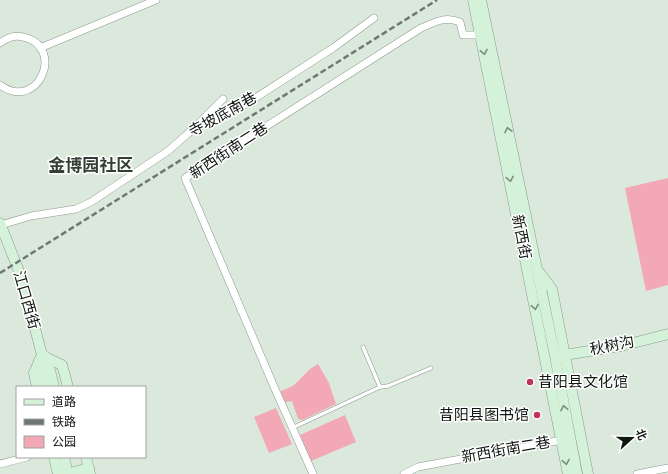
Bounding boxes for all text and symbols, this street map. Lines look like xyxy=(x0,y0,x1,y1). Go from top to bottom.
one-way arrow xyxy=(479,49,487,55)
street label: 寺坡底南巷 xyxy=(186,89,260,141)
street label: 新西街南二巷 xyxy=(186,119,272,183)
one-way arrow xyxy=(505,127,513,133)
district label: 金博园社区 xyxy=(49,156,134,176)
one-way arrow xyxy=(505,176,513,182)
street label: 新西街 xyxy=(507,213,535,261)
street label: 江口西街 xyxy=(9,269,43,331)
one-way arrow xyxy=(531,303,539,310)
street label: 秋树沟 xyxy=(588,332,636,360)
place label: 昔阳县文化馆 xyxy=(538,373,628,392)
marker: 昔阳县文化馆 xyxy=(525,377,535,387)
legend xyxy=(16,386,146,458)
text: 道路 xyxy=(52,395,76,410)
one-way arrow xyxy=(561,405,569,411)
place label: 昔阳县图书馆 xyxy=(439,406,529,425)
marker: 昔阳县图书馆 xyxy=(532,410,542,420)
text: 铁路 xyxy=(52,415,76,430)
north arrow xyxy=(612,418,652,458)
text: 北 xyxy=(633,427,649,442)
street label: 新西街南二巷 xyxy=(460,433,552,467)
text: 公园 xyxy=(52,435,76,450)
one-way arrow xyxy=(561,458,570,465)

